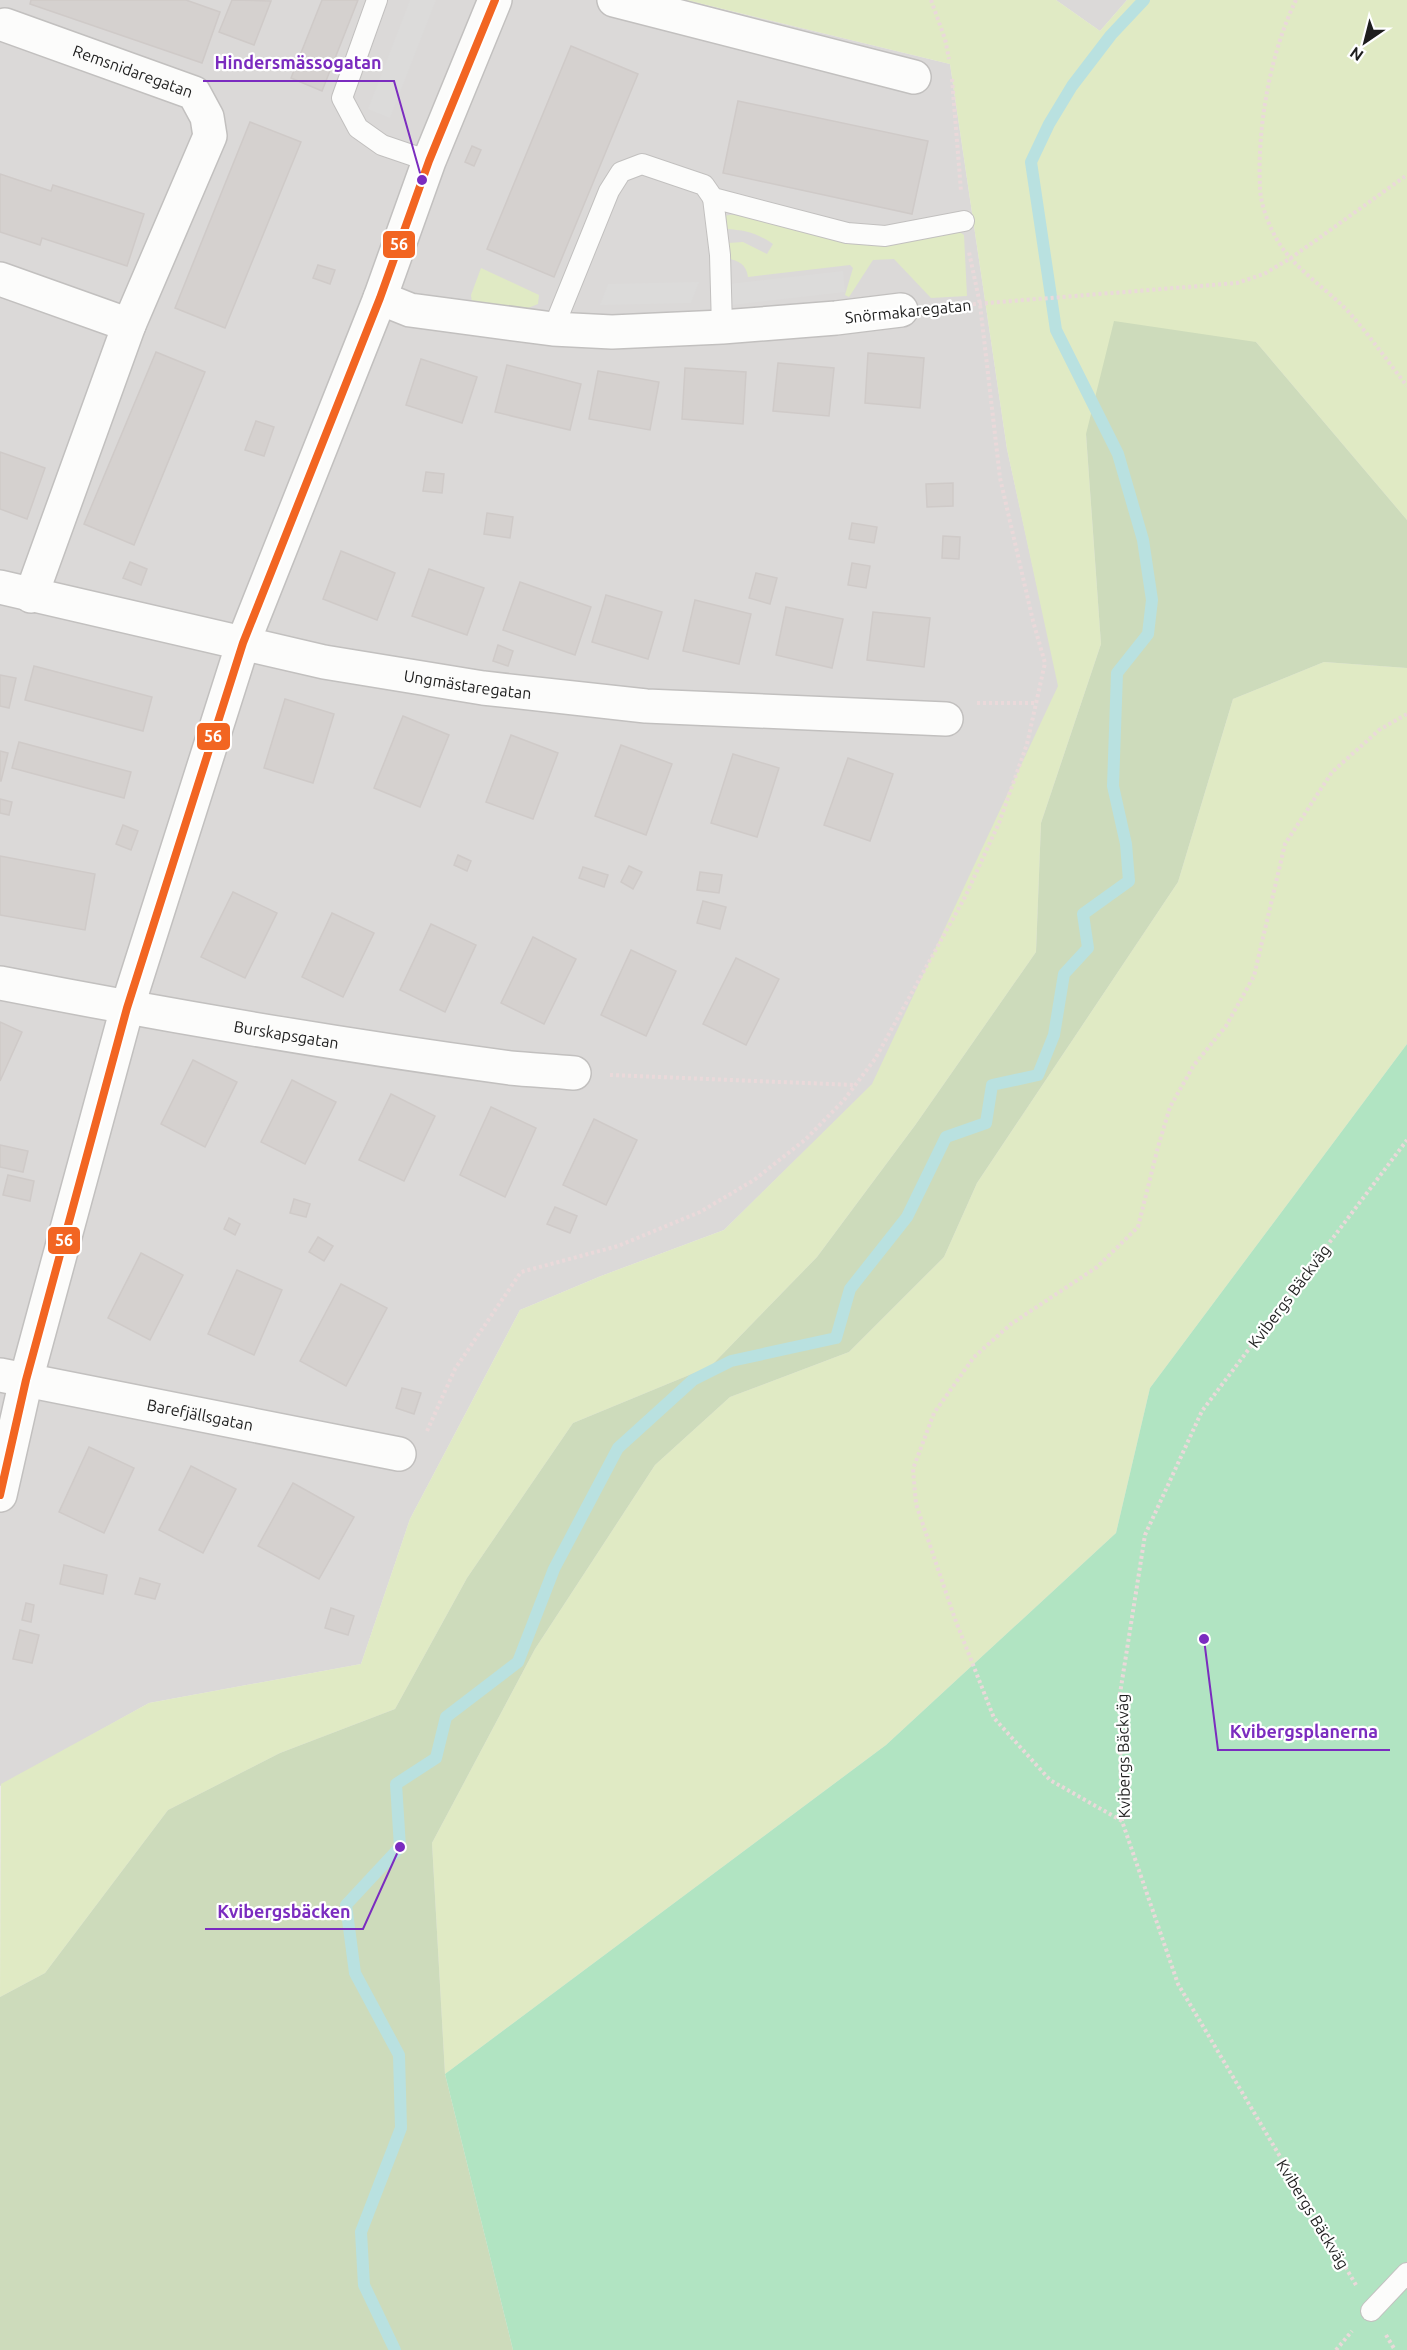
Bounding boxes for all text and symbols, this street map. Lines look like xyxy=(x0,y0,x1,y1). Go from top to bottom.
north arrow xyxy=(1335,12,1395,72)
street label: Remsnidaregatan xyxy=(71,41,195,101)
text: N xyxy=(1346,43,1366,65)
callout: Hindersmässogatan xyxy=(203,45,394,81)
text: Hindersmässogatan xyxy=(215,52,381,72)
line badge: 56 xyxy=(382,230,416,259)
text: 56 xyxy=(390,235,408,253)
street label: Snörmakaregatan xyxy=(844,295,972,327)
street label: Ungmästaregatan xyxy=(403,666,532,702)
line badge: 56 xyxy=(196,722,231,751)
text: 56 xyxy=(204,727,222,745)
street label: Burskapsgatan xyxy=(233,1017,340,1052)
line badge: 56 xyxy=(47,1226,81,1255)
text: 56 xyxy=(55,1231,73,1249)
street label: Kvibergs Bäckväg xyxy=(1244,1241,1334,1351)
street label: Barefjällsgatan xyxy=(145,1395,255,1434)
street label: Kvibergs Bäckväg xyxy=(1113,1694,1133,1818)
callout: Kvibergsplanerna xyxy=(1218,1714,1390,1750)
text: Kvibergsplanerna xyxy=(1230,1721,1378,1741)
callout: Kvibergsbäcken xyxy=(205,1893,363,1929)
text: Kvibergsbäcken xyxy=(217,1901,351,1921)
street label: Kvibergs Bäckväg xyxy=(1273,2156,1353,2272)

